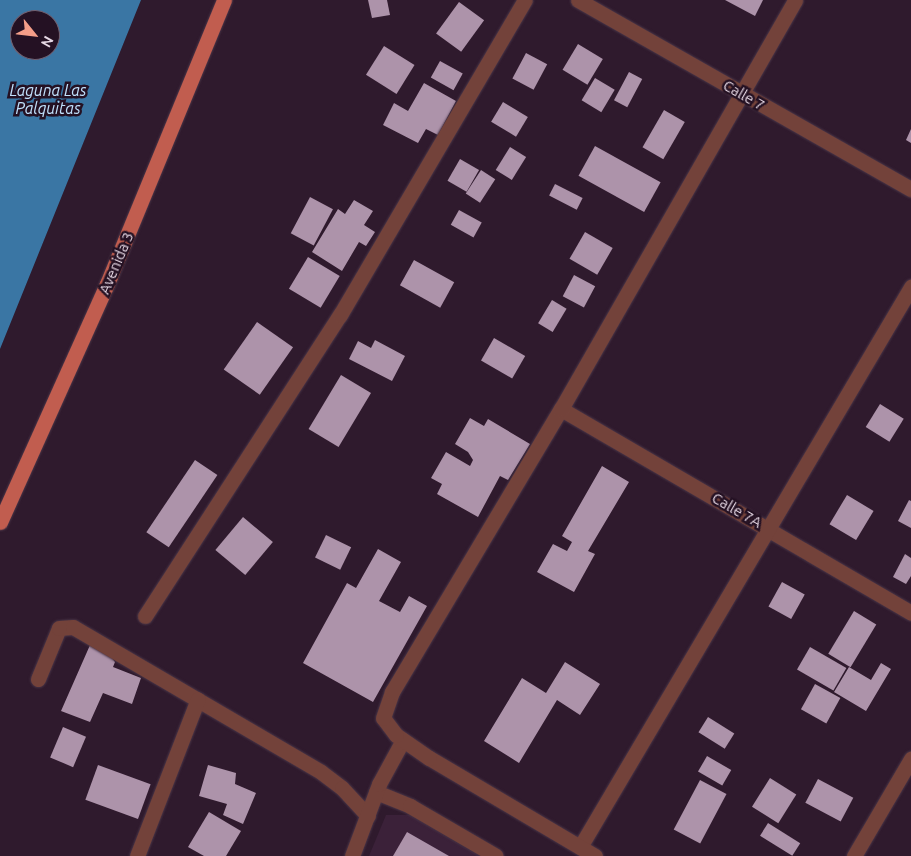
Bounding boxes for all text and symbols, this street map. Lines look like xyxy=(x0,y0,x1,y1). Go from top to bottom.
north arrow xyxy=(10,10,60,60)
text: N xyxy=(38,33,57,50)
street label: Calle 7 xyxy=(720,76,768,114)
water label: Laguna Las Palquitas xyxy=(9,80,87,118)
street label: Avenida 3 xyxy=(95,229,137,297)
street label: Calle 7A xyxy=(709,489,765,531)

